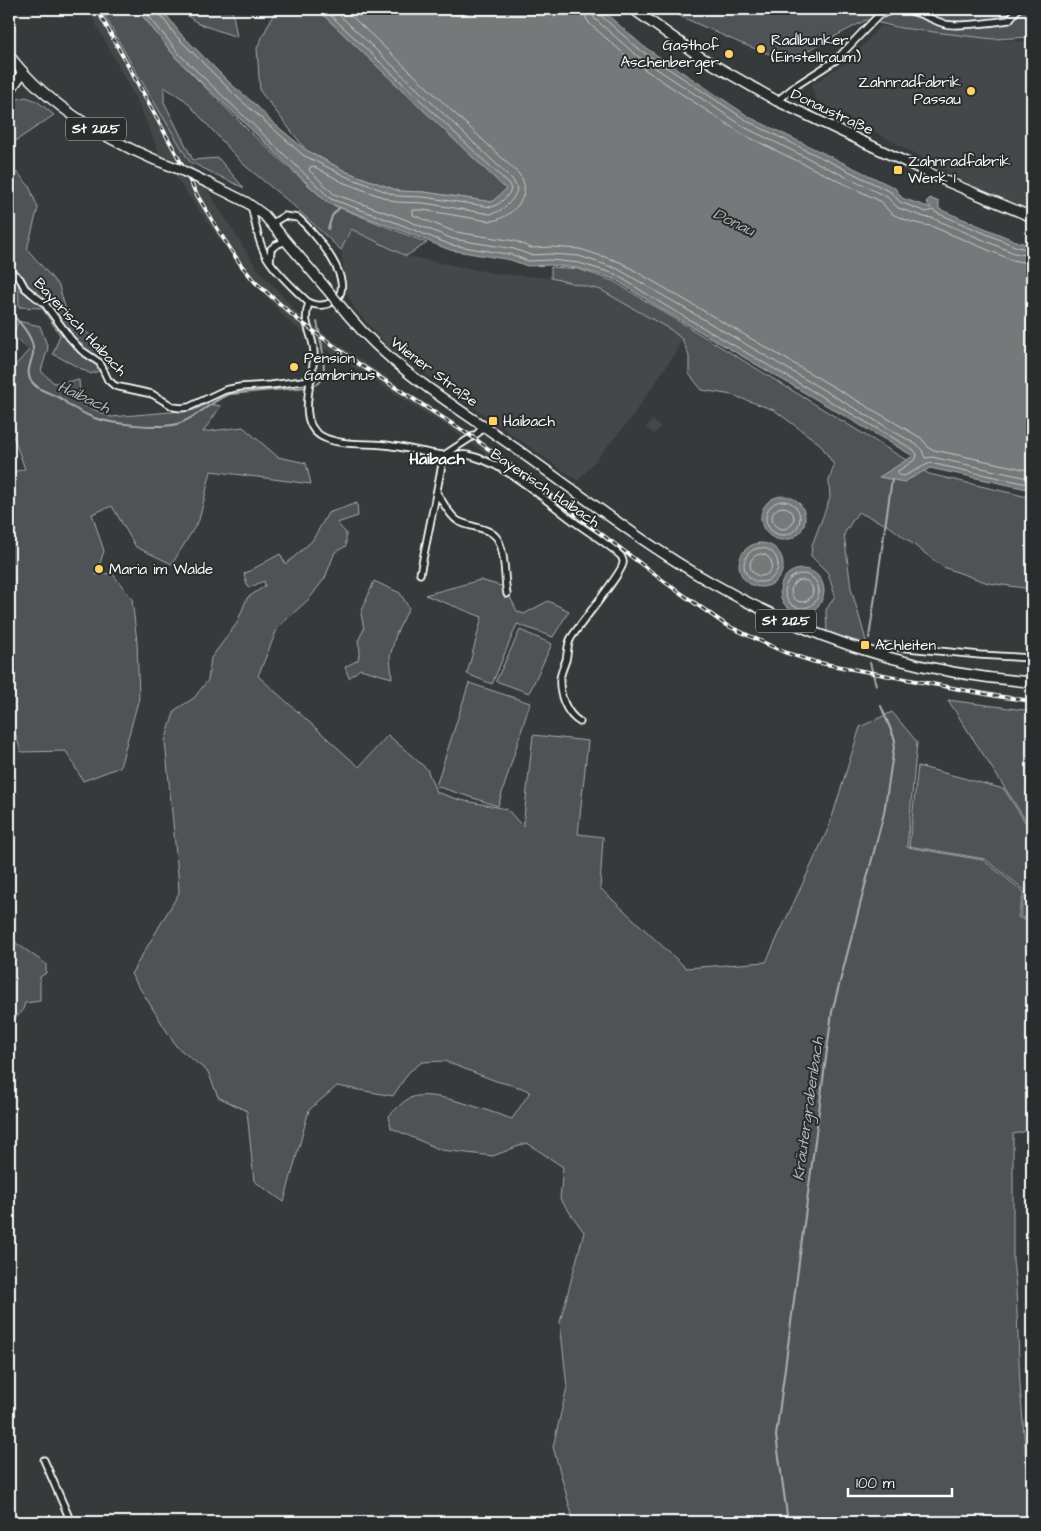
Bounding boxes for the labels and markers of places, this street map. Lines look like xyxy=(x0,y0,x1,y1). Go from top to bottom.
place label: Radlbunker (Einstellraum) xyxy=(771,30,861,68)
place label: Gasthof Aschenberger xyxy=(620,35,719,74)
marker: Radlbunker (Einstellraum) xyxy=(755,43,767,55)
marker: Gasthof Aschenberger xyxy=(723,48,735,60)
place label: Zahnradfabrik Passau xyxy=(858,72,961,110)
marker: Zahnradfabrik Passau xyxy=(965,85,977,97)
place label: Zahnradfabrik Werk 1 xyxy=(908,151,1011,189)
marker: Zahnradfabrik Werk 1 xyxy=(892,164,904,176)
place label: Pension Gambrinus xyxy=(304,348,376,386)
marker: Pension Gambrinus xyxy=(288,361,300,373)
place label: Haibach xyxy=(503,411,556,432)
marker: Haibach xyxy=(487,415,499,427)
place label: Maria im Walde xyxy=(109,559,213,580)
marker: Maria im Walde xyxy=(93,563,105,575)
place label: Achleiten xyxy=(875,635,936,656)
marker: Achleiten xyxy=(859,639,871,651)

